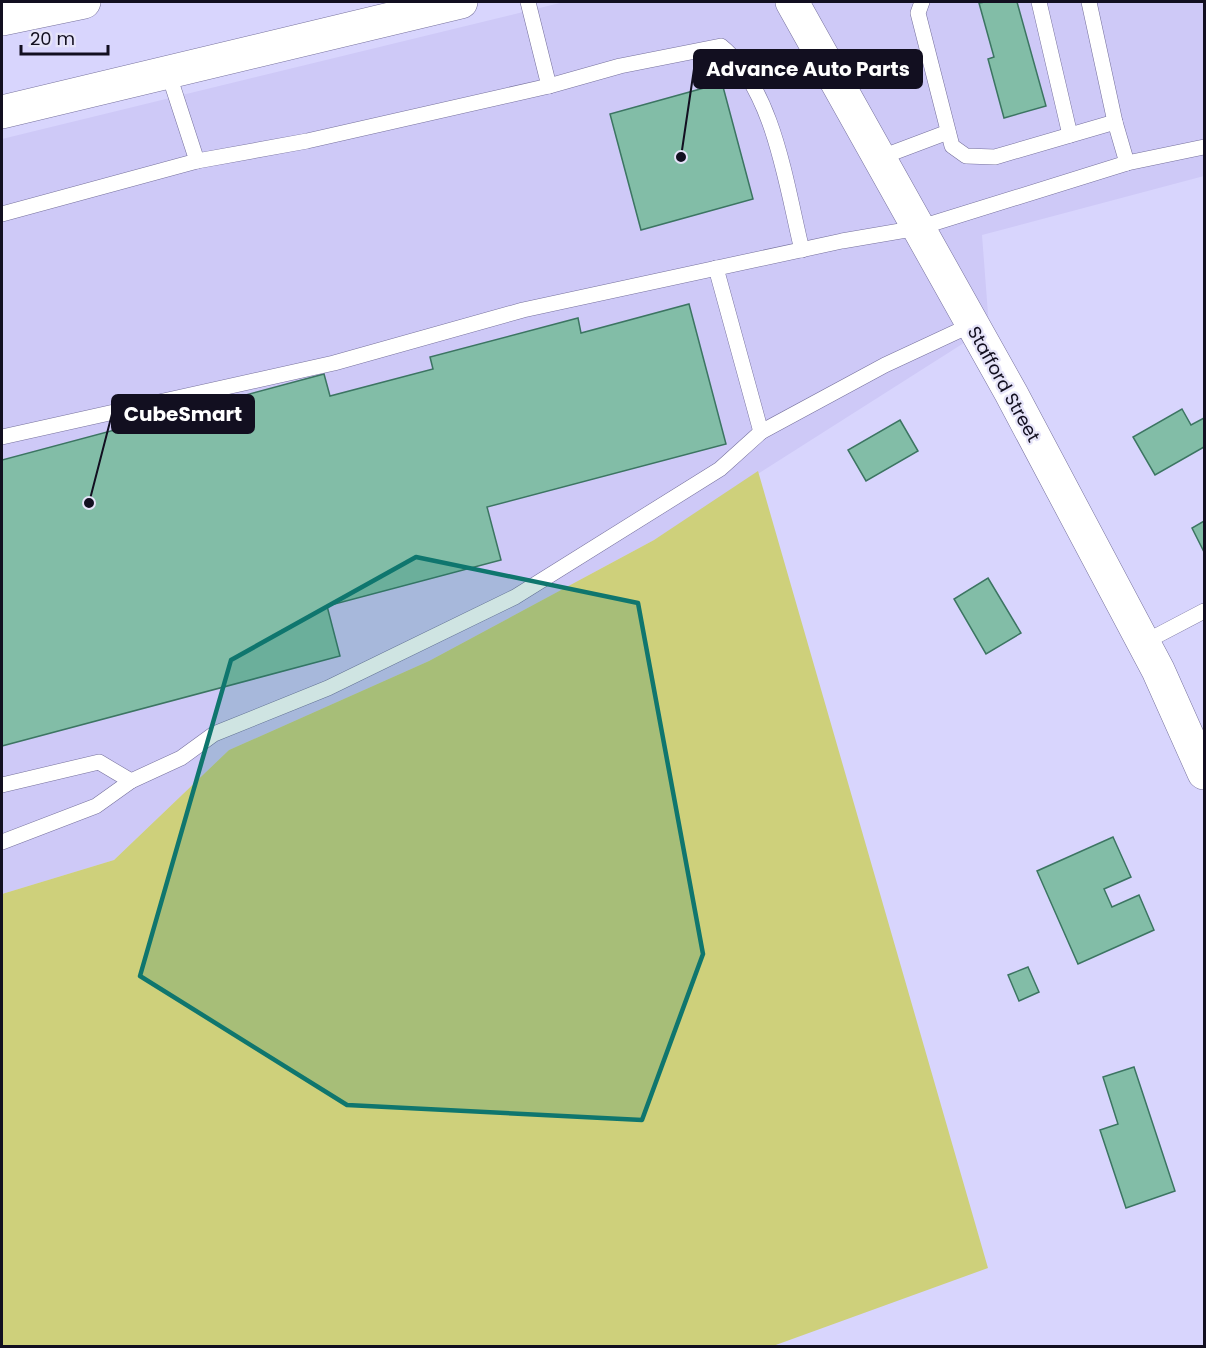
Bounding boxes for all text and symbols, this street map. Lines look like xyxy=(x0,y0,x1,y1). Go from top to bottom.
scale bar xyxy=(21,18,108,56)
text: 20 m xyxy=(30,26,75,51)
callout: Advance Auto Parts xyxy=(694,50,922,88)
text: Advance Auto Parts xyxy=(706,55,910,83)
street label: Stafford Street xyxy=(962,322,1046,446)
callout: CubeSmart xyxy=(112,395,254,433)
text: CubeSmart xyxy=(124,400,242,428)

